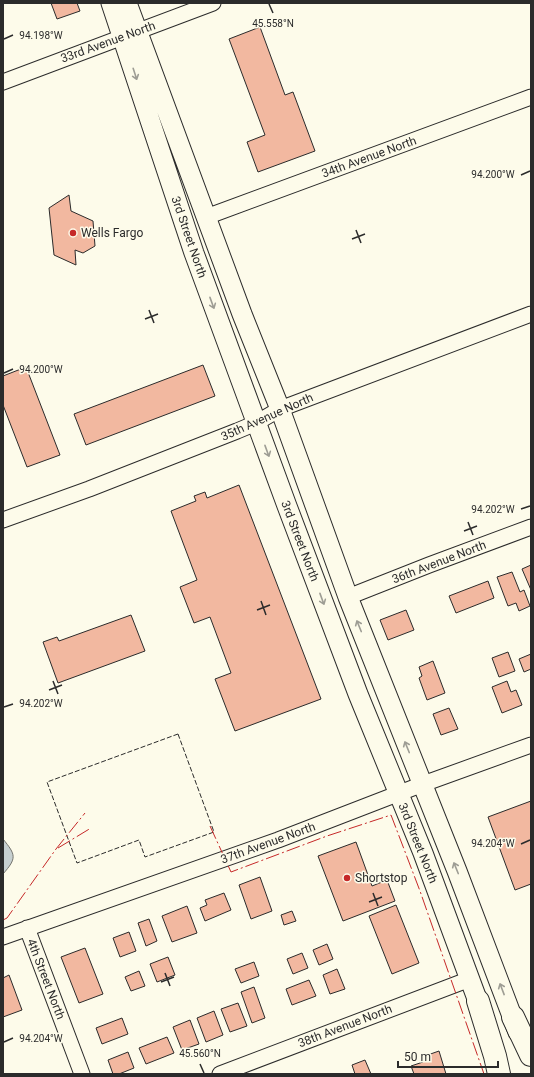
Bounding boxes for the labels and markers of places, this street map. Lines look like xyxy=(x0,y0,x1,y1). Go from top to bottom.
place label: Wells Fargo xyxy=(81,226,143,240)
marker: Wells Fargo xyxy=(68,228,78,238)
place label: Shortstop xyxy=(355,871,408,885)
marker: Shortstop xyxy=(342,873,352,883)

